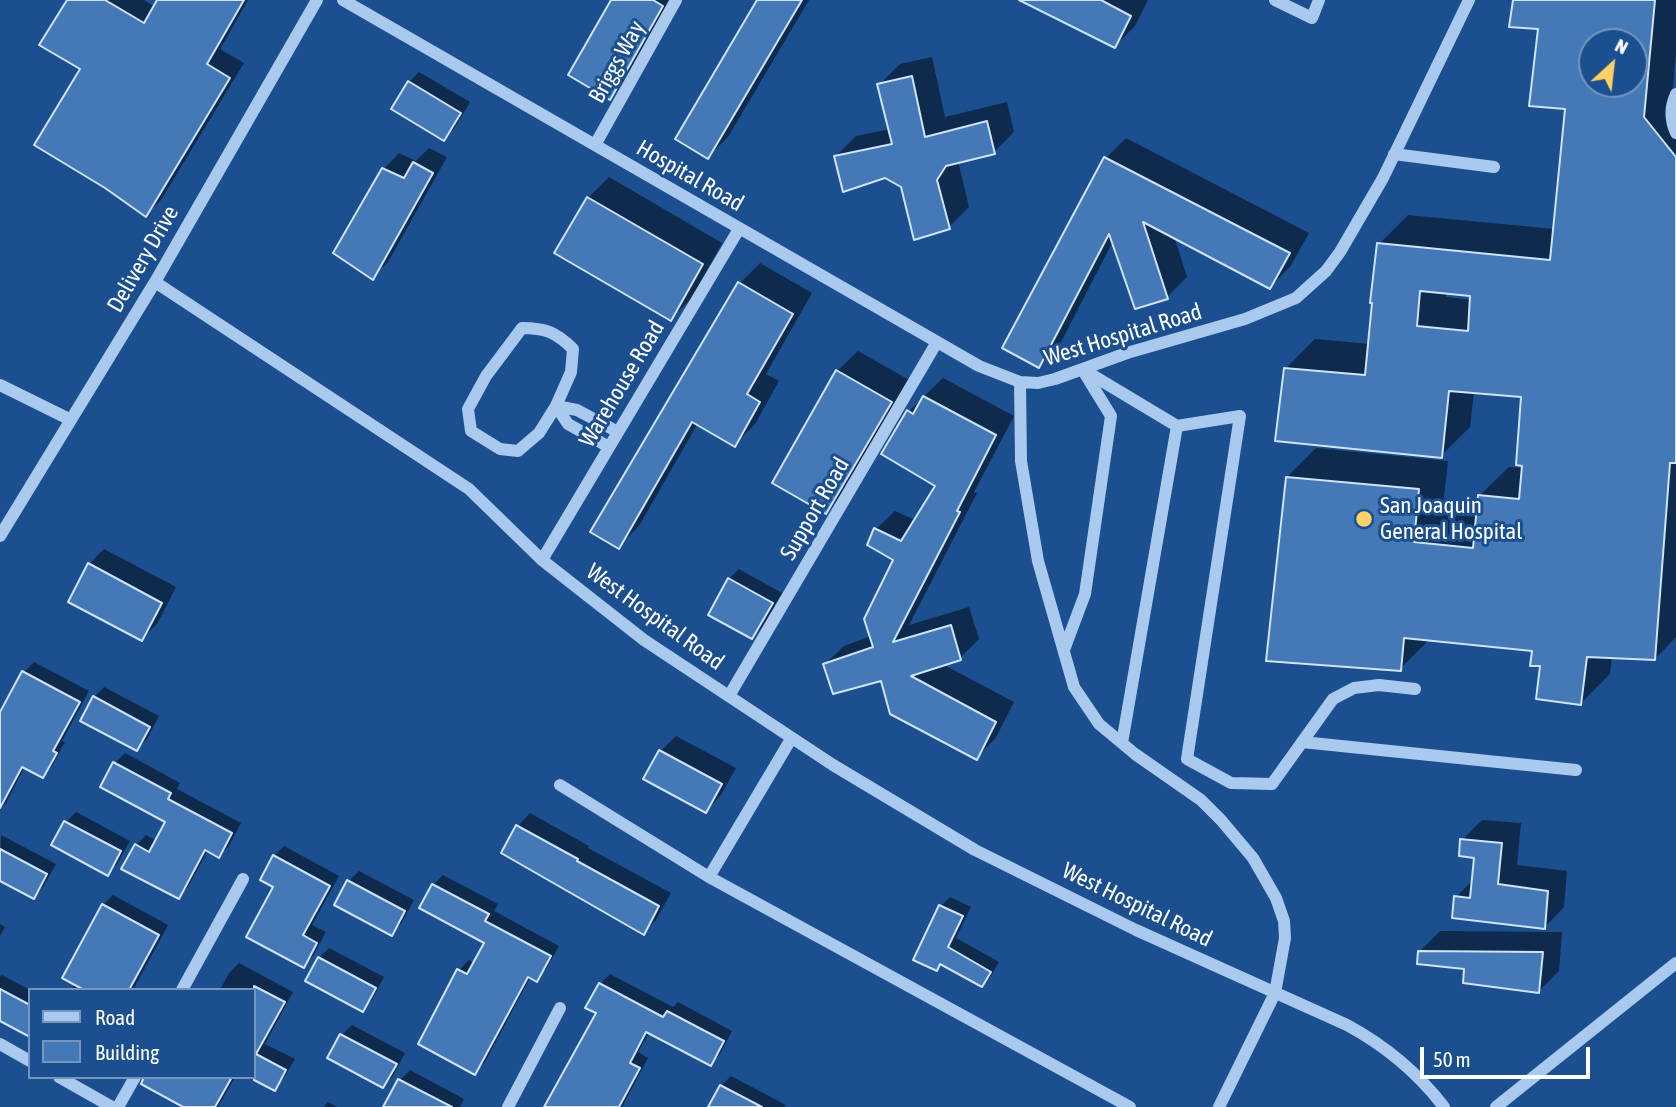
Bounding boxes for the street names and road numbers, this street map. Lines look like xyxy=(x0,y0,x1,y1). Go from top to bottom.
street label: Briggs Way xyxy=(583,16,651,108)
street label: Hospital Road xyxy=(632,134,748,218)
street label: Delivery Drive xyxy=(101,201,185,317)
street label: West Hospital Road xyxy=(1041,298,1205,372)
street label: Warehouse Road xyxy=(573,316,671,452)
street label: Support Road xyxy=(775,453,855,565)
street label: West Hospital Road xyxy=(581,558,729,676)
street label: West Hospital Road xyxy=(1058,857,1216,953)

